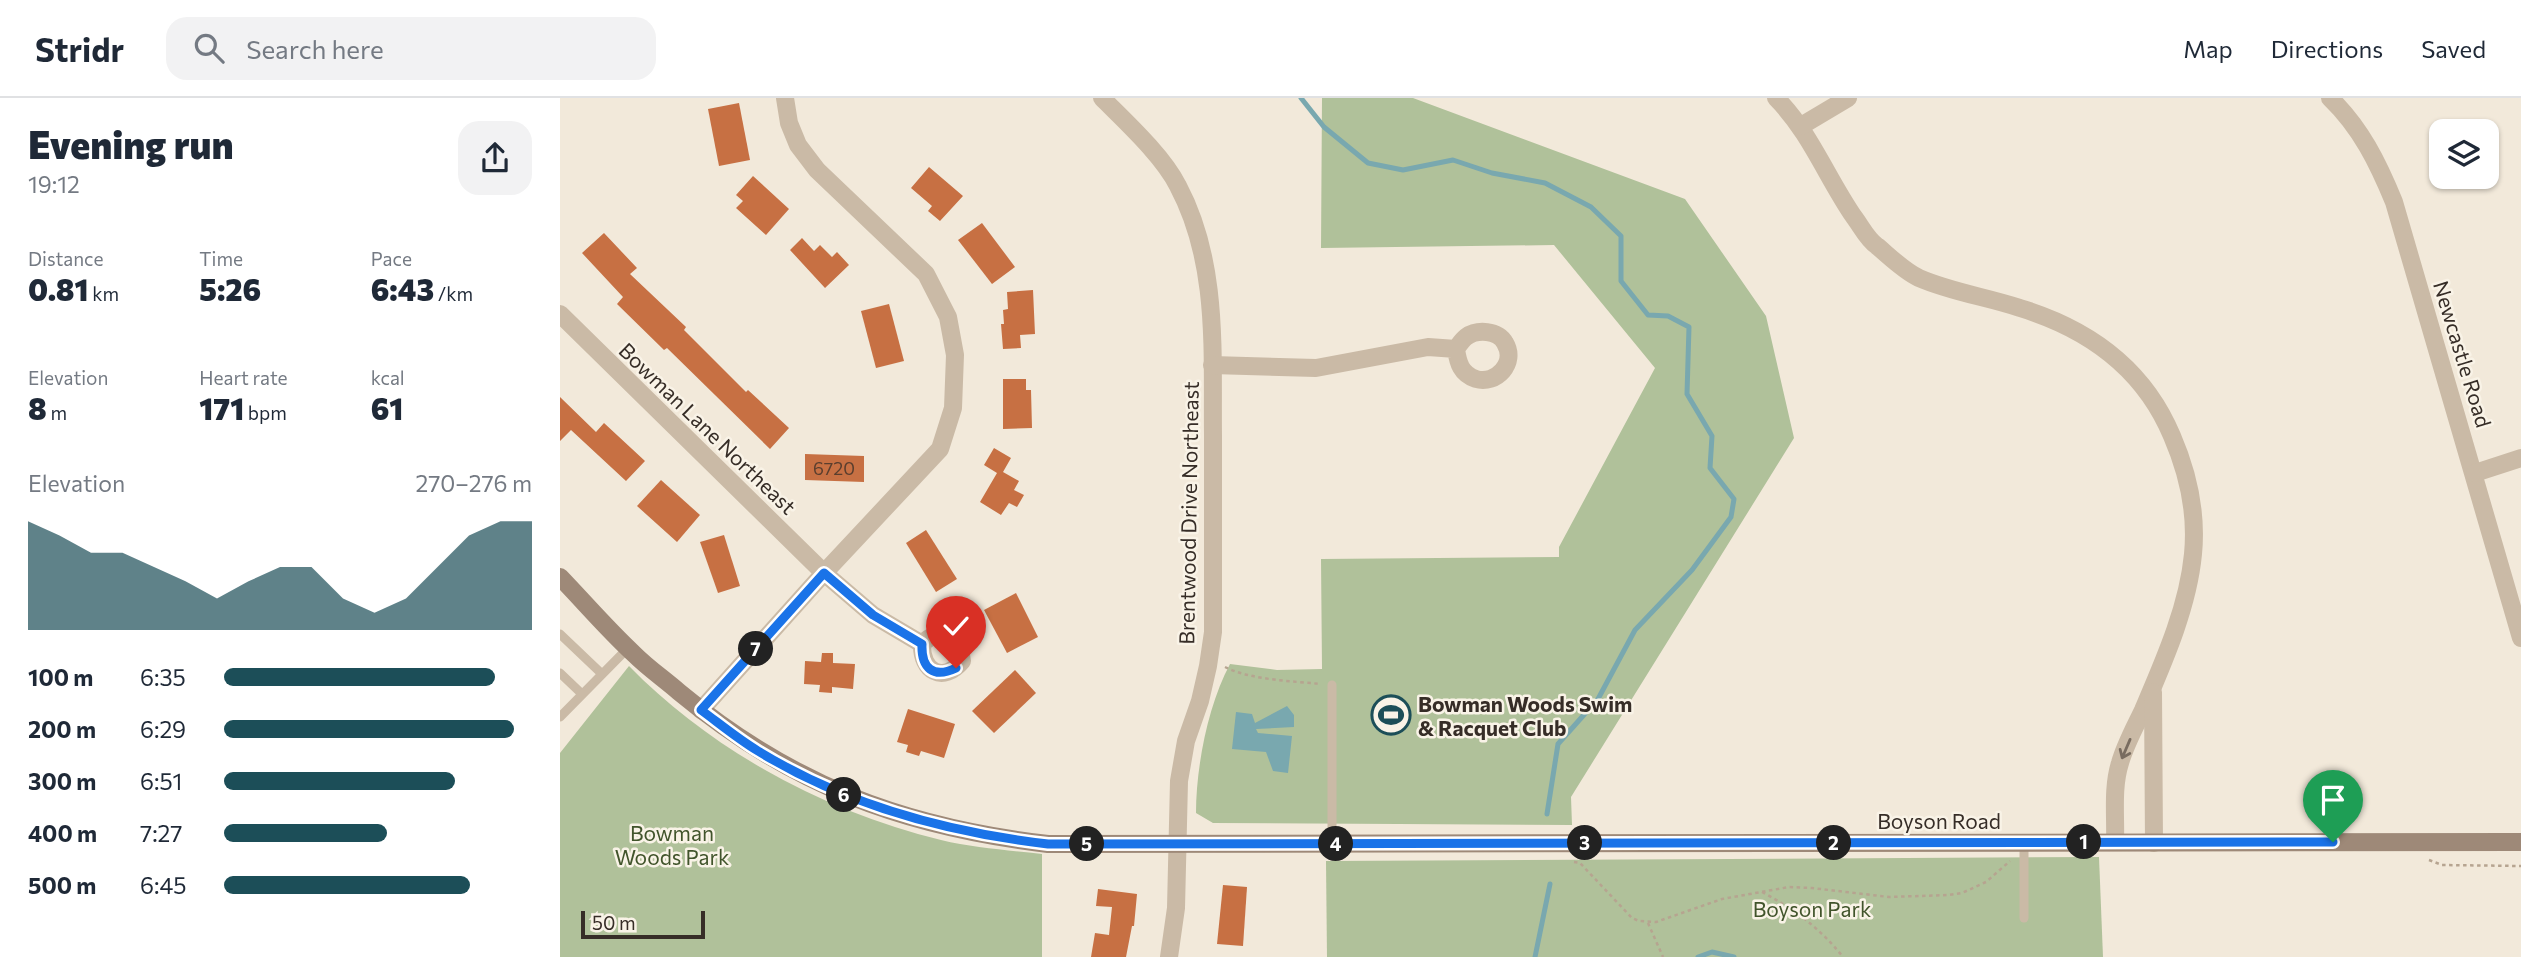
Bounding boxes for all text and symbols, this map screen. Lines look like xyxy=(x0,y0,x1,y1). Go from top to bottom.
search box xyxy=(166,17,656,80)
text: Stridr xyxy=(35,28,124,69)
icon: search xyxy=(190,29,228,67)
text: Search here xyxy=(246,33,384,64)
text: Map xyxy=(2183,34,2233,63)
text: Directions xyxy=(2271,34,2383,63)
text: Saved xyxy=(2421,34,2486,63)
map controls xyxy=(2429,119,2499,189)
button: layers xyxy=(2429,119,2499,189)
text: Evening run xyxy=(28,120,234,167)
button: share xyxy=(458,121,532,195)
text: 19:12 xyxy=(28,170,80,198)
text: Distance xyxy=(28,247,104,270)
text: Time xyxy=(199,247,243,270)
text: Pace xyxy=(371,247,412,270)
text: 0.81 xyxy=(28,270,89,307)
text: 5:26 xyxy=(199,270,261,307)
text: 6:43 xyxy=(371,270,434,307)
street label: Newcastle Road xyxy=(2429,278,2497,430)
text: km xyxy=(89,282,119,305)
text: /km xyxy=(434,282,473,305)
street label: Bowman Lane Northeast xyxy=(615,337,801,519)
text: Elevation xyxy=(28,366,108,389)
text: Heart rate xyxy=(199,366,288,389)
text: kcal xyxy=(371,366,405,389)
street label: Brentwood Drive Northeast xyxy=(1173,381,1203,645)
text: 8 xyxy=(28,389,47,426)
text: 171 xyxy=(199,389,244,426)
text: 61 xyxy=(371,389,403,426)
text: m xyxy=(47,401,67,424)
text: bpm xyxy=(244,401,287,424)
house number: 6720 xyxy=(813,457,855,479)
text: Elevation xyxy=(28,469,125,497)
text: 270–276 m xyxy=(415,469,532,497)
pin xyxy=(926,596,986,668)
icon: check xyxy=(937,607,975,645)
pin: 7 xyxy=(738,632,774,666)
text: 7 xyxy=(750,637,761,660)
text: 100 m xyxy=(28,663,93,691)
text: 6:35 xyxy=(140,663,186,691)
place label: Bowman Woods Swim & Racquet Club xyxy=(1418,691,1632,740)
sports icon: Bowman Woods Swim & Racquet Club xyxy=(1370,694,1412,736)
text: 200 m xyxy=(28,715,96,743)
text: 6:29 xyxy=(140,715,186,743)
one-way arrow xyxy=(2119,737,2132,759)
text: 300 m xyxy=(28,767,96,795)
text: 6:51 xyxy=(140,767,182,795)
pin xyxy=(2303,770,2363,842)
pin: 6 xyxy=(826,778,862,812)
icon: arrive xyxy=(2314,781,2352,819)
text: 6 xyxy=(838,783,849,806)
street label: Boyson Road xyxy=(1877,808,2001,833)
text: 400 m xyxy=(28,819,97,847)
text: 7:27 xyxy=(140,819,182,847)
park label: Bowman Woods Park xyxy=(615,820,729,869)
pin: 1 xyxy=(2066,824,2102,860)
pin: 5 xyxy=(1070,826,1104,862)
pin: 4 xyxy=(1318,826,1354,862)
pin: 3 xyxy=(1567,826,1602,860)
pin: 2 xyxy=(1816,826,1852,860)
text: 1 xyxy=(2079,830,2088,853)
text: 3 xyxy=(1579,831,1590,854)
text: 2 xyxy=(1828,831,1839,854)
text: 5 xyxy=(1081,832,1092,855)
text: 4 xyxy=(1330,832,1341,855)
text: 500 m xyxy=(28,871,96,899)
text: 6:45 xyxy=(140,871,186,899)
park label: Boyson Park xyxy=(1753,896,1871,921)
scale bar xyxy=(581,908,705,940)
text: 50 m xyxy=(592,911,636,934)

